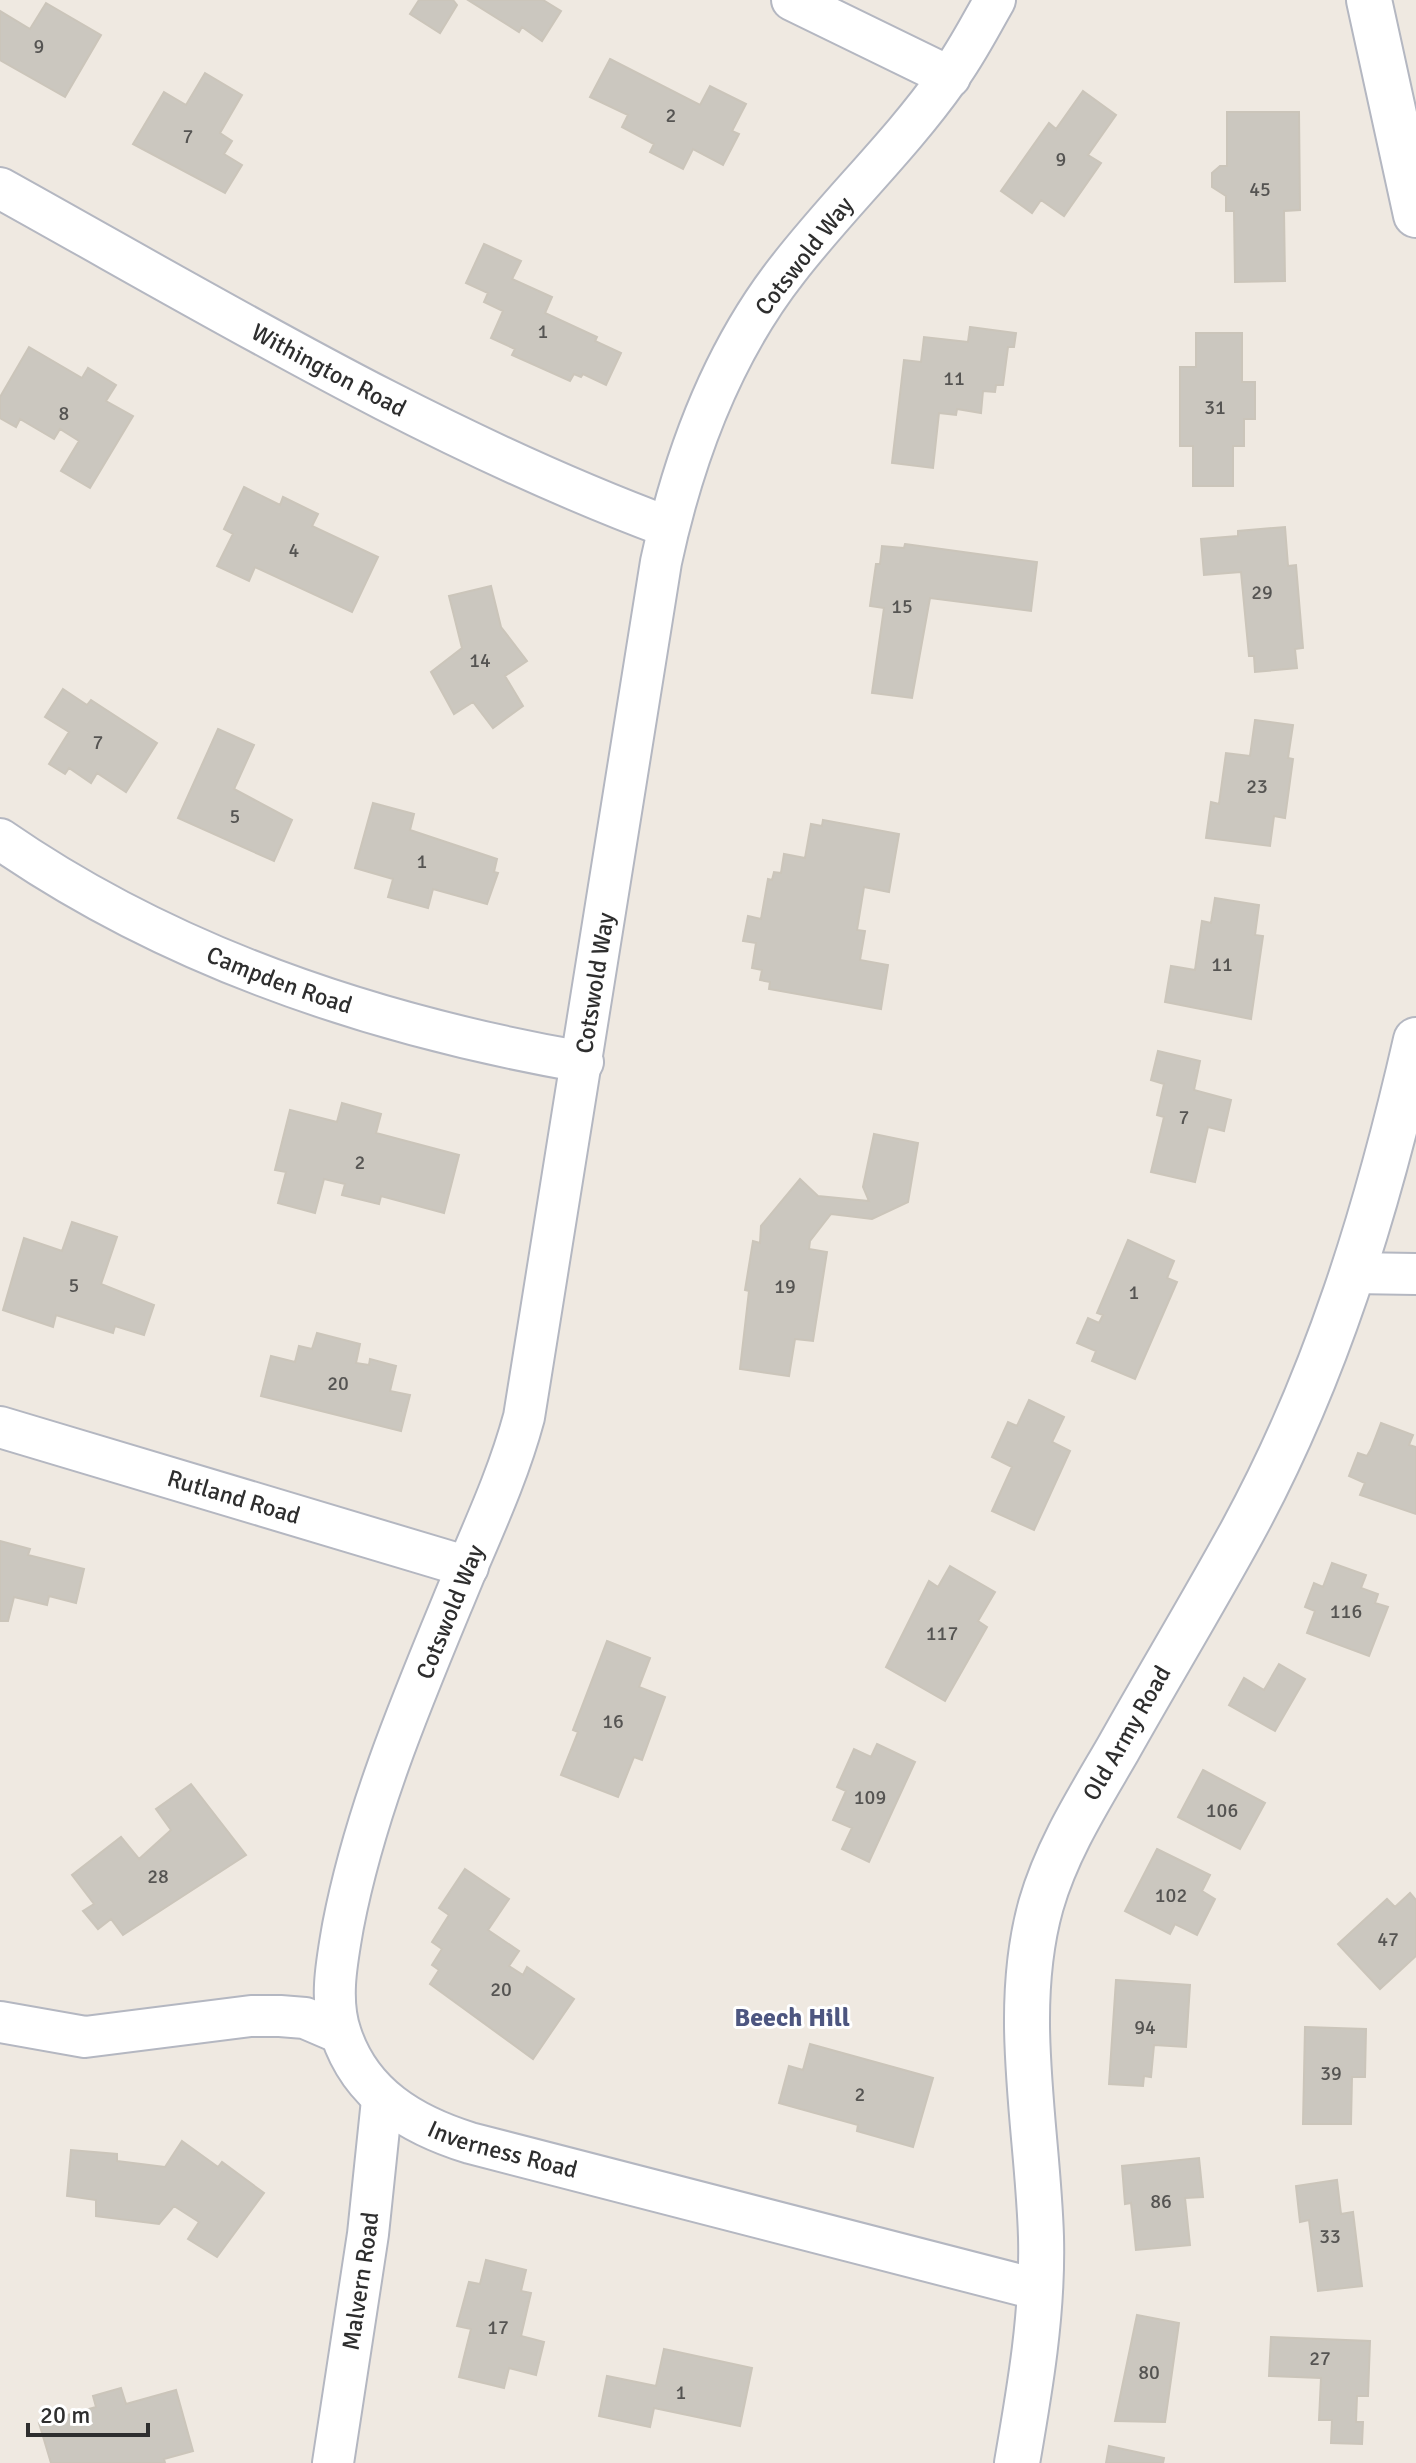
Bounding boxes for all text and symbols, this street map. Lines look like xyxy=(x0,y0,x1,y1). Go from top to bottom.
house number: 9 xyxy=(34,34,44,59)
house number: 2 xyxy=(666,103,676,128)
house number: 7 xyxy=(183,124,193,149)
house number: 9 xyxy=(1056,147,1066,172)
house number: 45 xyxy=(1249,177,1271,202)
street label: Cotswold Way xyxy=(748,191,860,321)
street label: Withington Road xyxy=(246,317,411,423)
house number: 1 xyxy=(538,319,548,344)
house number: 11 xyxy=(943,366,965,391)
house number: 31 xyxy=(1204,395,1226,420)
house number: 8 xyxy=(59,401,69,426)
house number: 4 xyxy=(289,538,300,563)
house number: 29 xyxy=(1251,580,1273,605)
house number: 15 xyxy=(891,594,913,619)
house number: 14 xyxy=(469,648,491,673)
house number: 7 xyxy=(93,730,103,755)
house number: 23 xyxy=(1246,774,1268,799)
house number: 5 xyxy=(230,804,240,829)
house number: 1 xyxy=(417,849,427,874)
street label: Cotswold Way xyxy=(569,910,621,1056)
street label: Campden Road xyxy=(202,939,356,1021)
house number: 11 xyxy=(1211,952,1233,977)
house number: 7 xyxy=(1179,1105,1189,1130)
house number: 2 xyxy=(355,1150,365,1175)
house number: 5 xyxy=(69,1273,79,1298)
house number: 19 xyxy=(774,1274,796,1299)
house number: 1 xyxy=(1129,1280,1139,1305)
house number: 20 xyxy=(327,1371,349,1396)
street label: Rutland Road xyxy=(164,1463,304,1531)
street label: Cotswold Way xyxy=(409,1540,491,1684)
house number: 116 xyxy=(1330,1599,1362,1624)
house number: 117 xyxy=(926,1621,958,1646)
street label: Old Army Road xyxy=(1076,1660,1178,1806)
house number: 16 xyxy=(602,1709,624,1734)
house number: 109 xyxy=(854,1785,886,1810)
house number: 106 xyxy=(1206,1798,1238,1823)
house number: 28 xyxy=(147,1864,169,1889)
house number: 102 xyxy=(1155,1883,1187,1908)
house number: 47 xyxy=(1377,1927,1399,1952)
house number: 20 xyxy=(490,1977,512,2002)
district label: Beech Hill xyxy=(734,2002,850,2034)
house number: 94 xyxy=(1134,2015,1156,2040)
house number: 39 xyxy=(1320,2061,1342,2086)
house number: 2 xyxy=(855,2082,865,2107)
street label: Inverness Road xyxy=(423,2114,581,2185)
house number: 86 xyxy=(1150,2189,1172,2214)
street label: Malvern Road xyxy=(335,2210,385,2352)
house number: 33 xyxy=(1319,2224,1341,2249)
house number: 17 xyxy=(487,2315,509,2340)
house number: 27 xyxy=(1309,2346,1331,2371)
house number: 80 xyxy=(1138,2360,1160,2385)
house number: 1 xyxy=(676,2380,686,2405)
scale bar xyxy=(28,2387,148,2437)
text: 20 m xyxy=(40,2400,90,2430)

